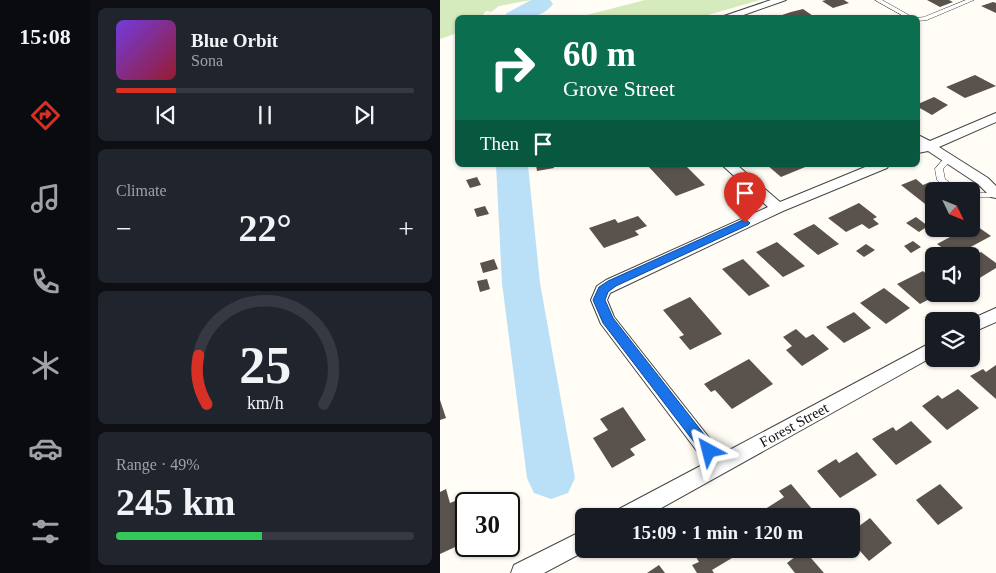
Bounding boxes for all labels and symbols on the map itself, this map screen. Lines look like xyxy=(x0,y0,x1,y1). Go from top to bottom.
pin xyxy=(724,172,766,223)
north arrow xyxy=(925,182,980,238)
street label: Forest Street xyxy=(757,399,832,450)
position arrow xyxy=(682,424,734,476)
speed limit sign: 30 xyxy=(455,492,520,557)

